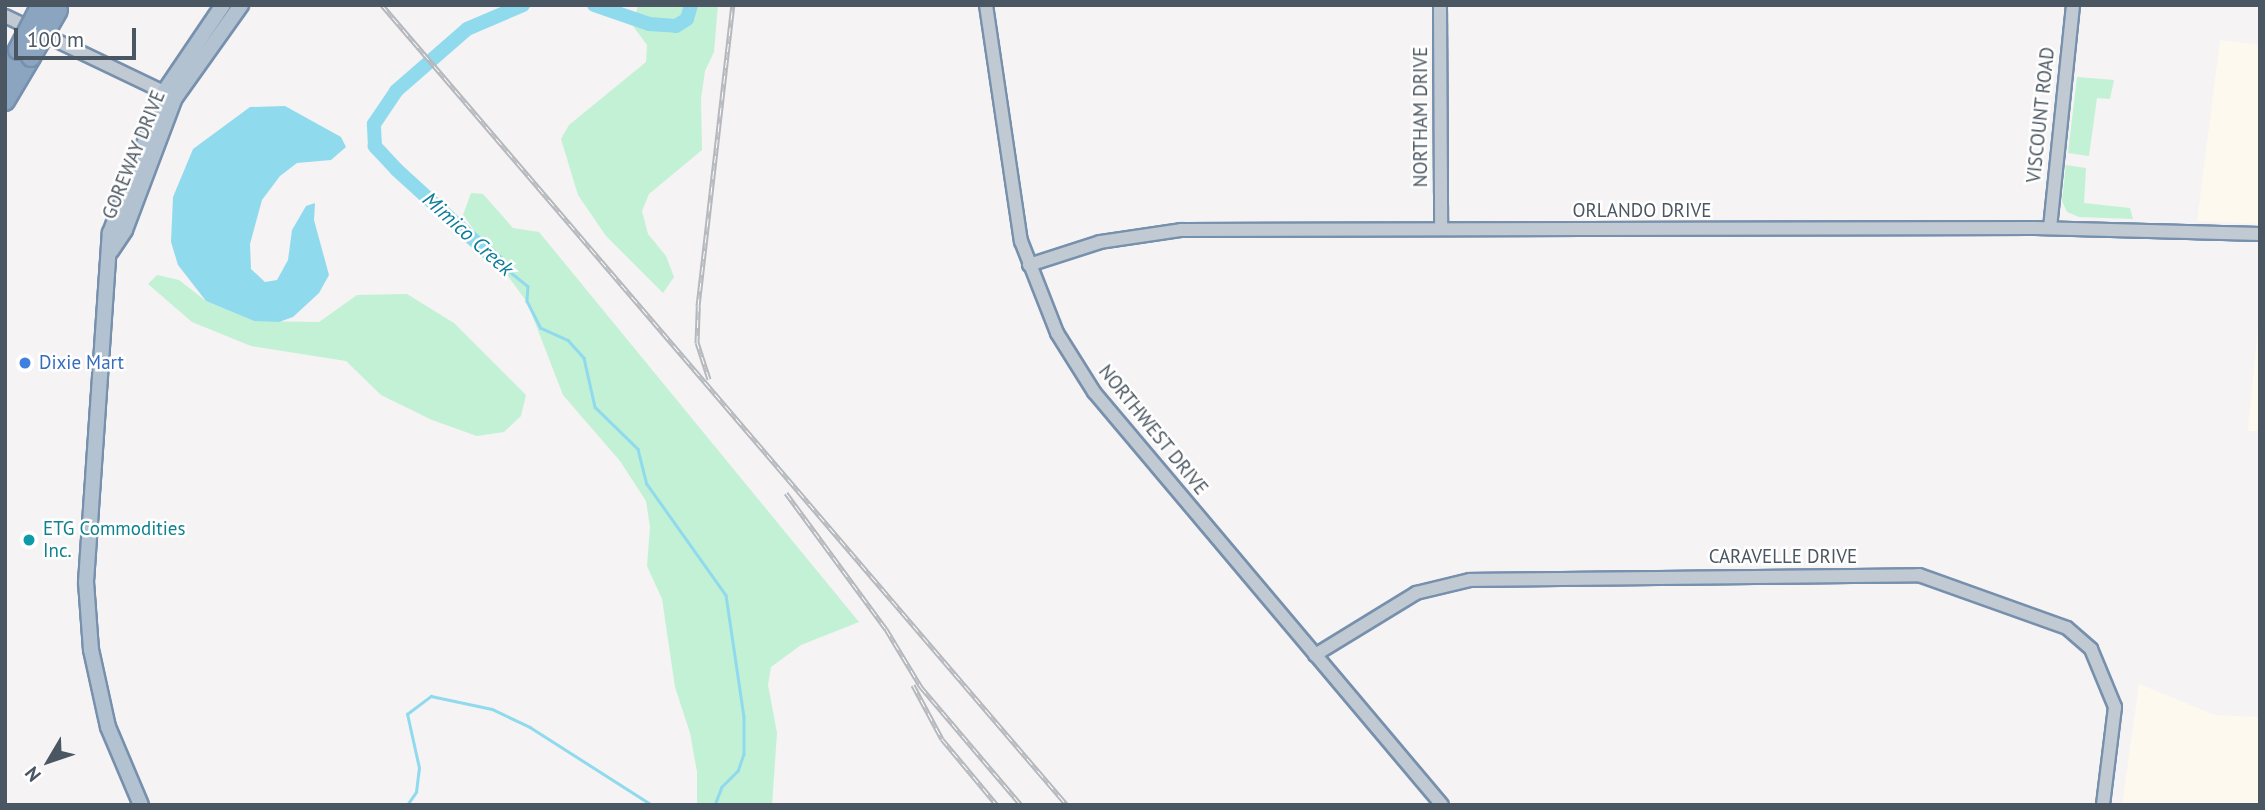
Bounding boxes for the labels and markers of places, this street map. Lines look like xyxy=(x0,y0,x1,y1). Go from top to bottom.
place label: Dixie Mart xyxy=(39,352,124,374)
marker: Dixie Mart xyxy=(17,355,33,371)
place label: ETG Commodities Inc. xyxy=(43,518,185,562)
marker: ETG Commodities Inc. xyxy=(21,532,37,548)

